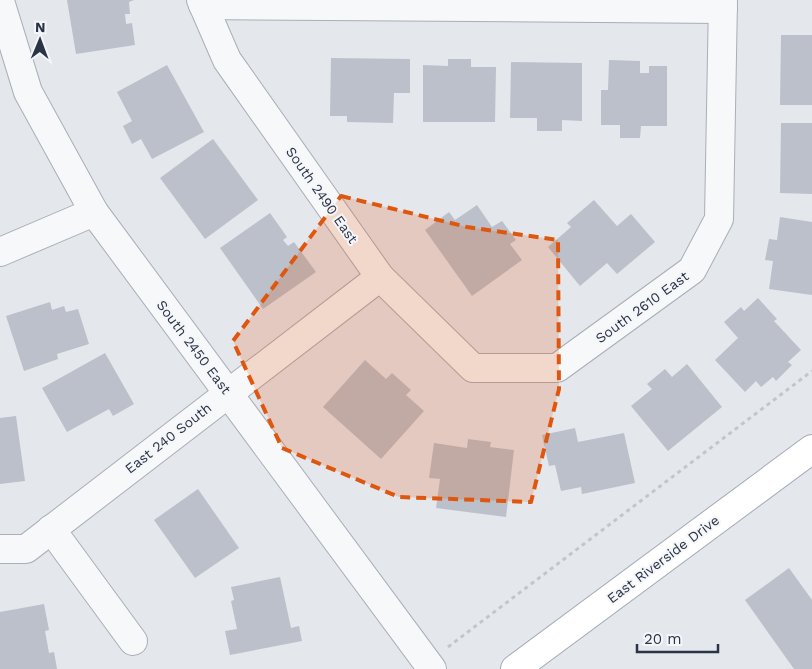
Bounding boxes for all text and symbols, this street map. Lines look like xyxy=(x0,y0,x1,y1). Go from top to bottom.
north arrow xyxy=(15,15,65,65)
text: N xyxy=(35,19,46,35)
street label: South 2490 East xyxy=(283,144,361,246)
street label: South 2610 East xyxy=(592,268,692,346)
street label: South 2450 East xyxy=(154,297,235,397)
street label: East 240 South xyxy=(122,399,214,477)
street label: East Riverside Drive xyxy=(604,512,722,606)
scale bar xyxy=(637,622,718,654)
text: 20 m xyxy=(644,630,682,648)

